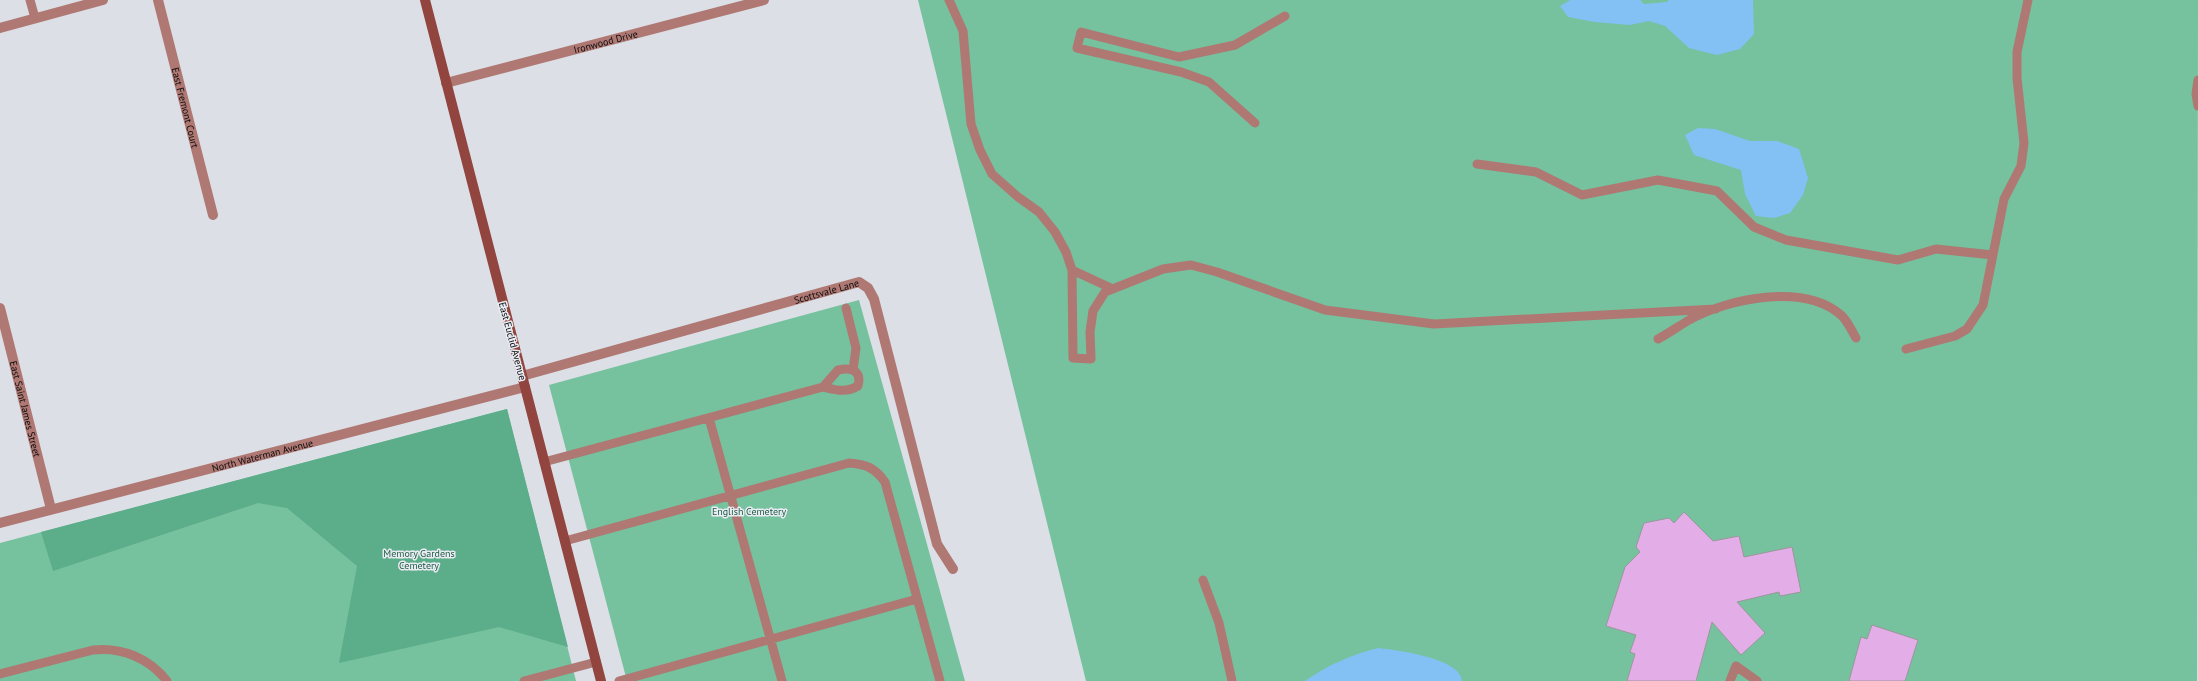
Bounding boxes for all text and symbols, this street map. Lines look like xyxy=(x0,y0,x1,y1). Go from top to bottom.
street label: Ironwood Drive xyxy=(572,27,639,56)
street label: East Fremont Court xyxy=(168,66,202,150)
street label: Scottsvale Lane xyxy=(793,276,861,307)
street label: East Euclid Avenue xyxy=(496,301,529,382)
street label: East Saint James Street xyxy=(7,359,44,459)
street label: North Waterman Avenue xyxy=(210,436,314,475)
park label: English Cemetery xyxy=(712,505,786,518)
park label: Memory Gardens Cemetery xyxy=(383,547,455,572)

